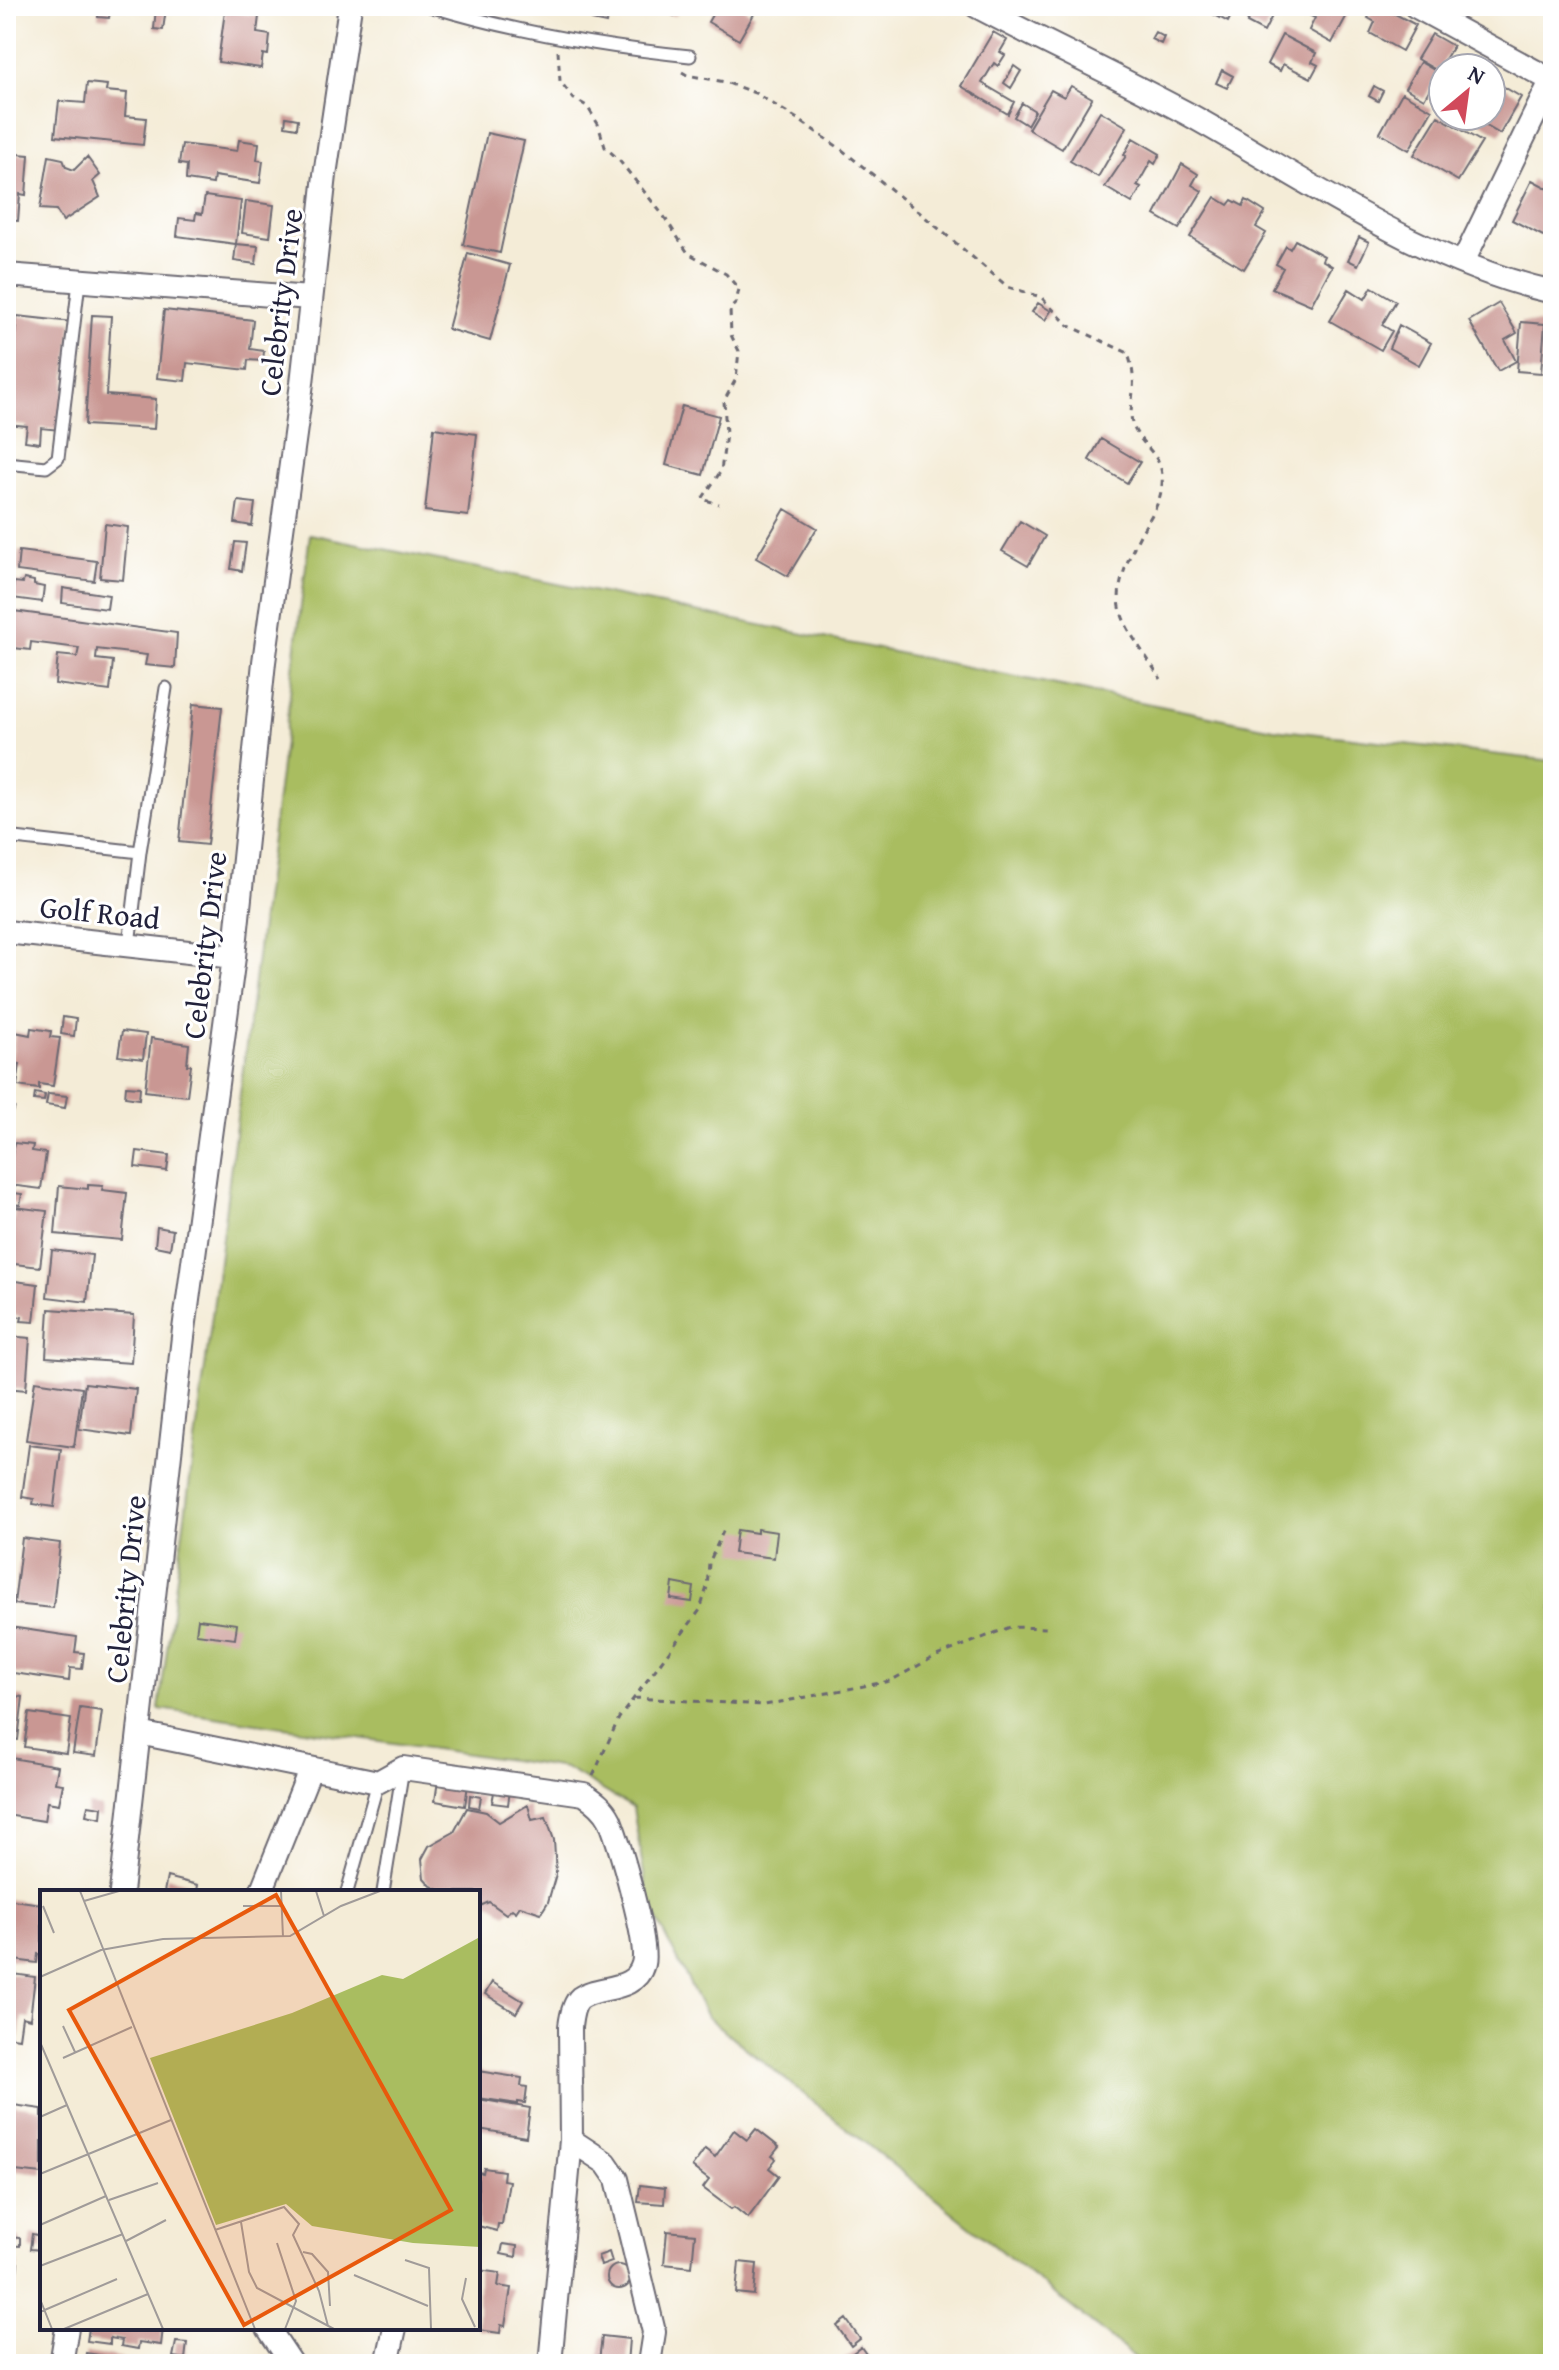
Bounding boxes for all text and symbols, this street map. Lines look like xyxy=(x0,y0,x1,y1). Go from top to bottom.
north arrow xyxy=(1427,52,1507,132)
text: N xyxy=(1463,57,1491,92)
street label: Celebrity Drive xyxy=(247,206,313,398)
street label: Celebrity Drive xyxy=(171,849,237,1041)
street label: Golf Road xyxy=(38,884,162,940)
street label: Celebrity Drive xyxy=(93,1493,157,1685)
inset map xyxy=(40,1890,480,2330)

